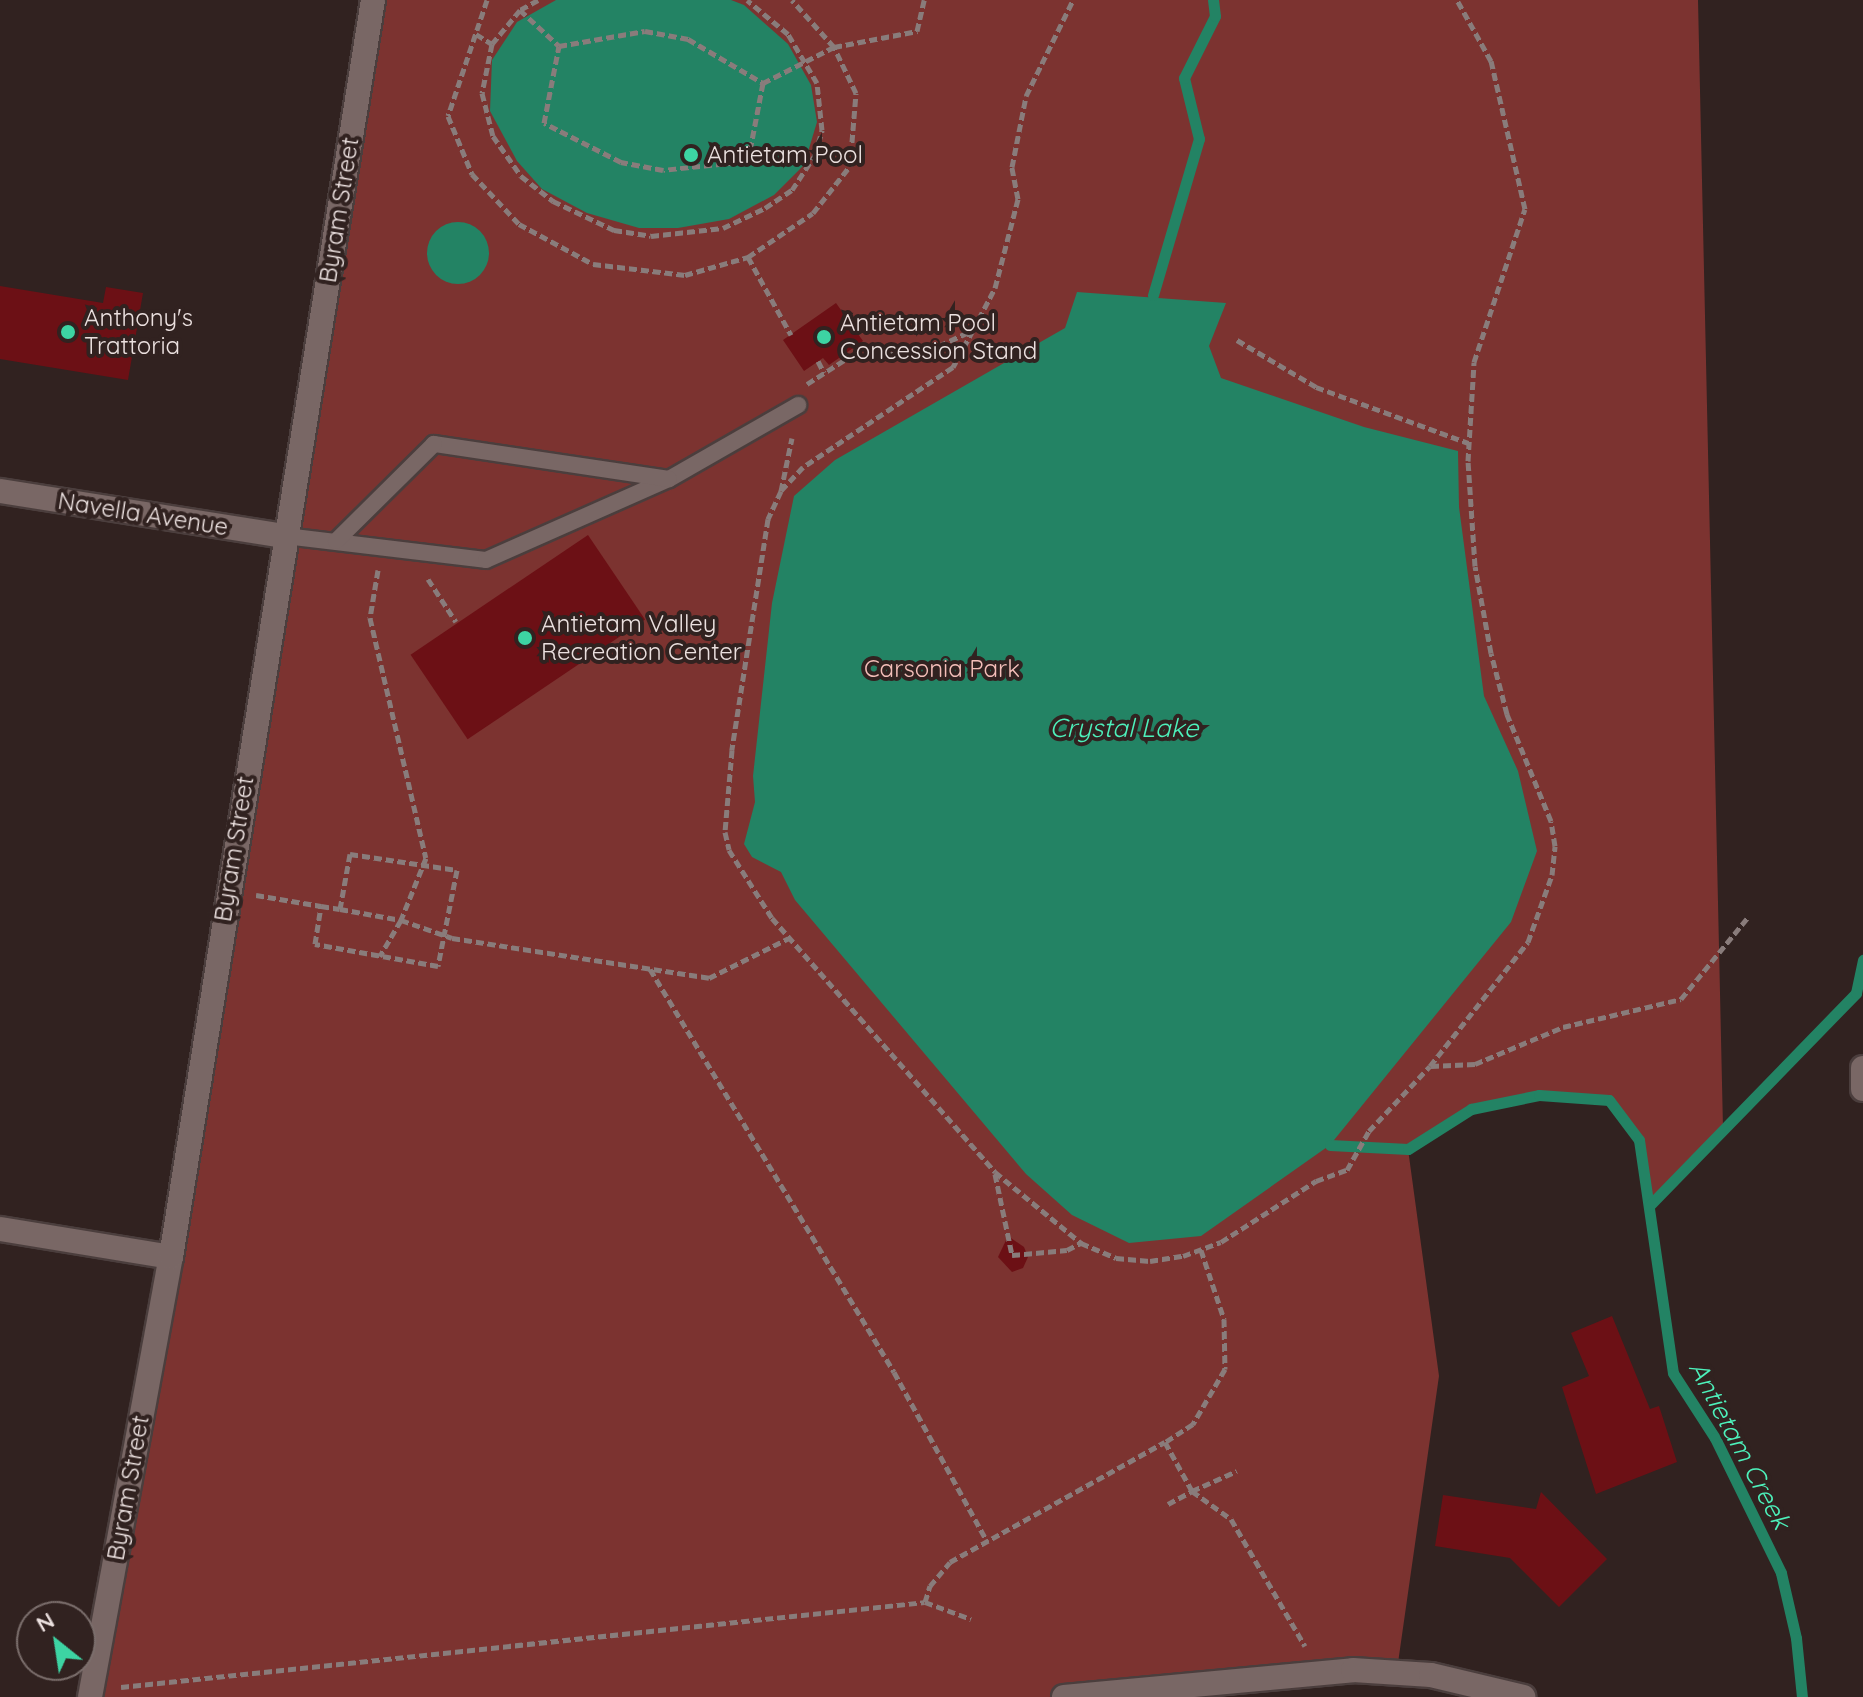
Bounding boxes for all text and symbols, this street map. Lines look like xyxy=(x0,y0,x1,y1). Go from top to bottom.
street label: Byram Street xyxy=(313,135,365,285)
place label: Antietam Pool xyxy=(707,141,863,169)
marker: Antietam Pool xyxy=(682,146,700,164)
place label: Anthony's Trattoria xyxy=(84,304,193,360)
place label: Antietam Pool Concession Stand xyxy=(840,309,1037,365)
marker: Anthony's Trattoria xyxy=(59,323,77,341)
marker: Antietam Pool Concession Stand xyxy=(815,328,833,346)
street label: Navella Avenue xyxy=(56,486,230,542)
place label: Antietam Valley Recreation Center xyxy=(541,610,742,666)
marker: Antietam Valley Recreation Center xyxy=(516,629,534,647)
park label: Carsonia Park xyxy=(864,655,1020,683)
water label: Crystal Lake xyxy=(1050,712,1198,744)
street label: Byram Street xyxy=(208,774,260,924)
water label: Antietam Creek xyxy=(1683,1356,1797,1534)
street label: Byram Street xyxy=(101,1413,155,1563)
north arrow xyxy=(16,1601,96,1681)
text: N xyxy=(31,1606,59,1638)

